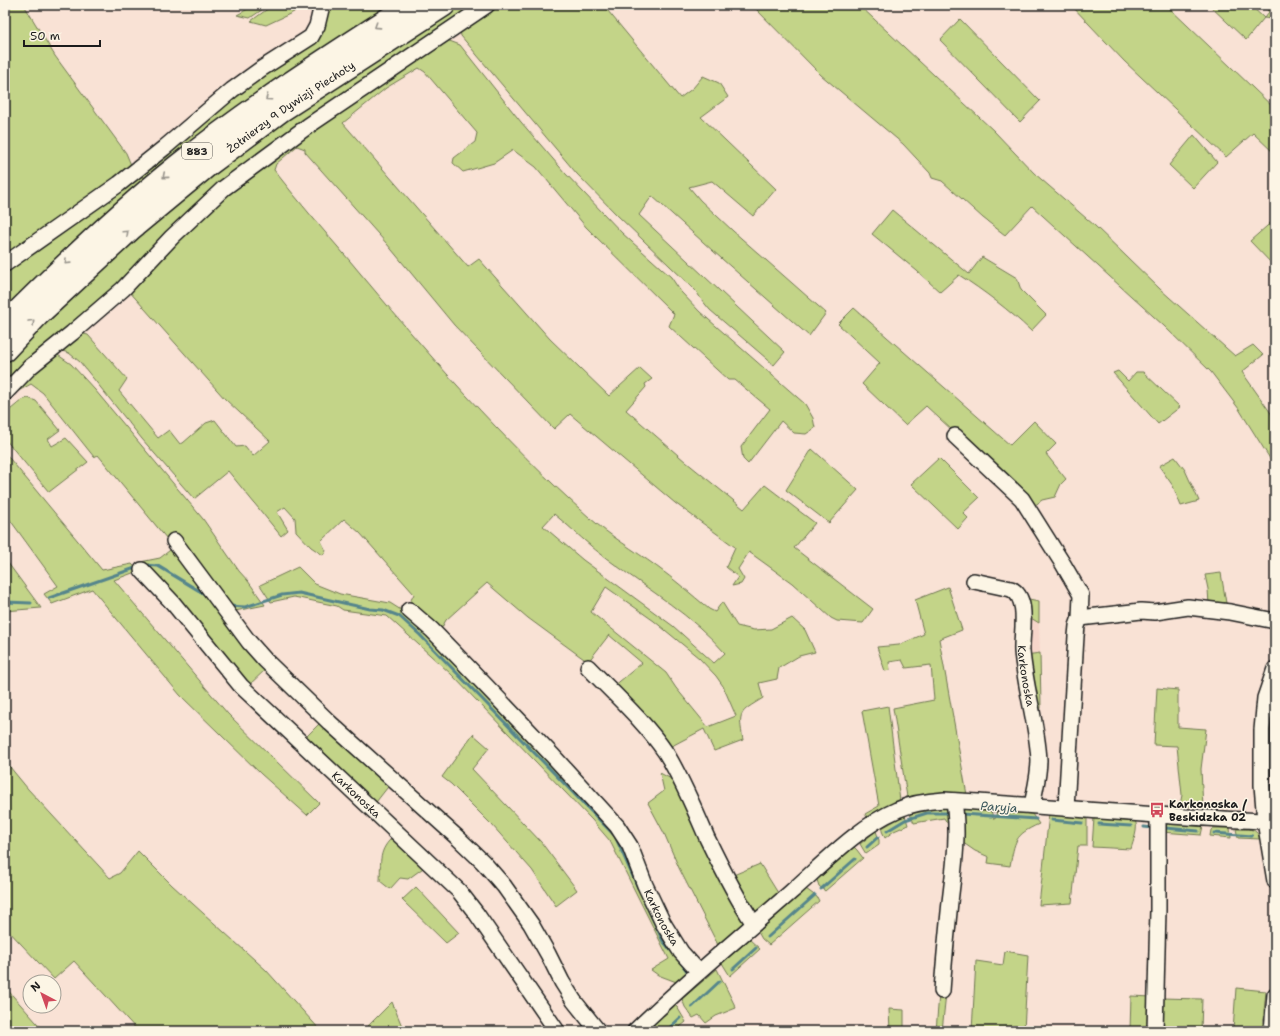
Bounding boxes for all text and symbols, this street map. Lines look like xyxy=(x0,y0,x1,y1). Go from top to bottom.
one-way arrow xyxy=(374,21,381,29)
scale bar xyxy=(24,22,100,48)
text: 50 m xyxy=(30,28,60,44)
street label: Żołnierzy 9 Dywizji Piechoty xyxy=(224,57,357,156)
one-way arrow xyxy=(266,93,273,100)
road number: 883 xyxy=(182,143,212,159)
one-way arrow xyxy=(162,172,169,179)
one-way arrow xyxy=(121,230,129,237)
one-way arrow xyxy=(64,257,72,265)
one-way arrow xyxy=(27,319,34,327)
street label: Karkonoska xyxy=(1014,645,1038,708)
street label: Karkonoska xyxy=(329,768,384,821)
place label: Karkonoska / Beskidzka 02 xyxy=(1169,797,1248,825)
water label: Paryja xyxy=(980,798,1018,816)
bus stop icon: Karkonoska / Beskidzka 02 xyxy=(1148,801,1166,819)
street label: Karkonoska xyxy=(640,887,683,949)
north arrow xyxy=(22,974,62,1014)
text: N xyxy=(28,978,44,995)

